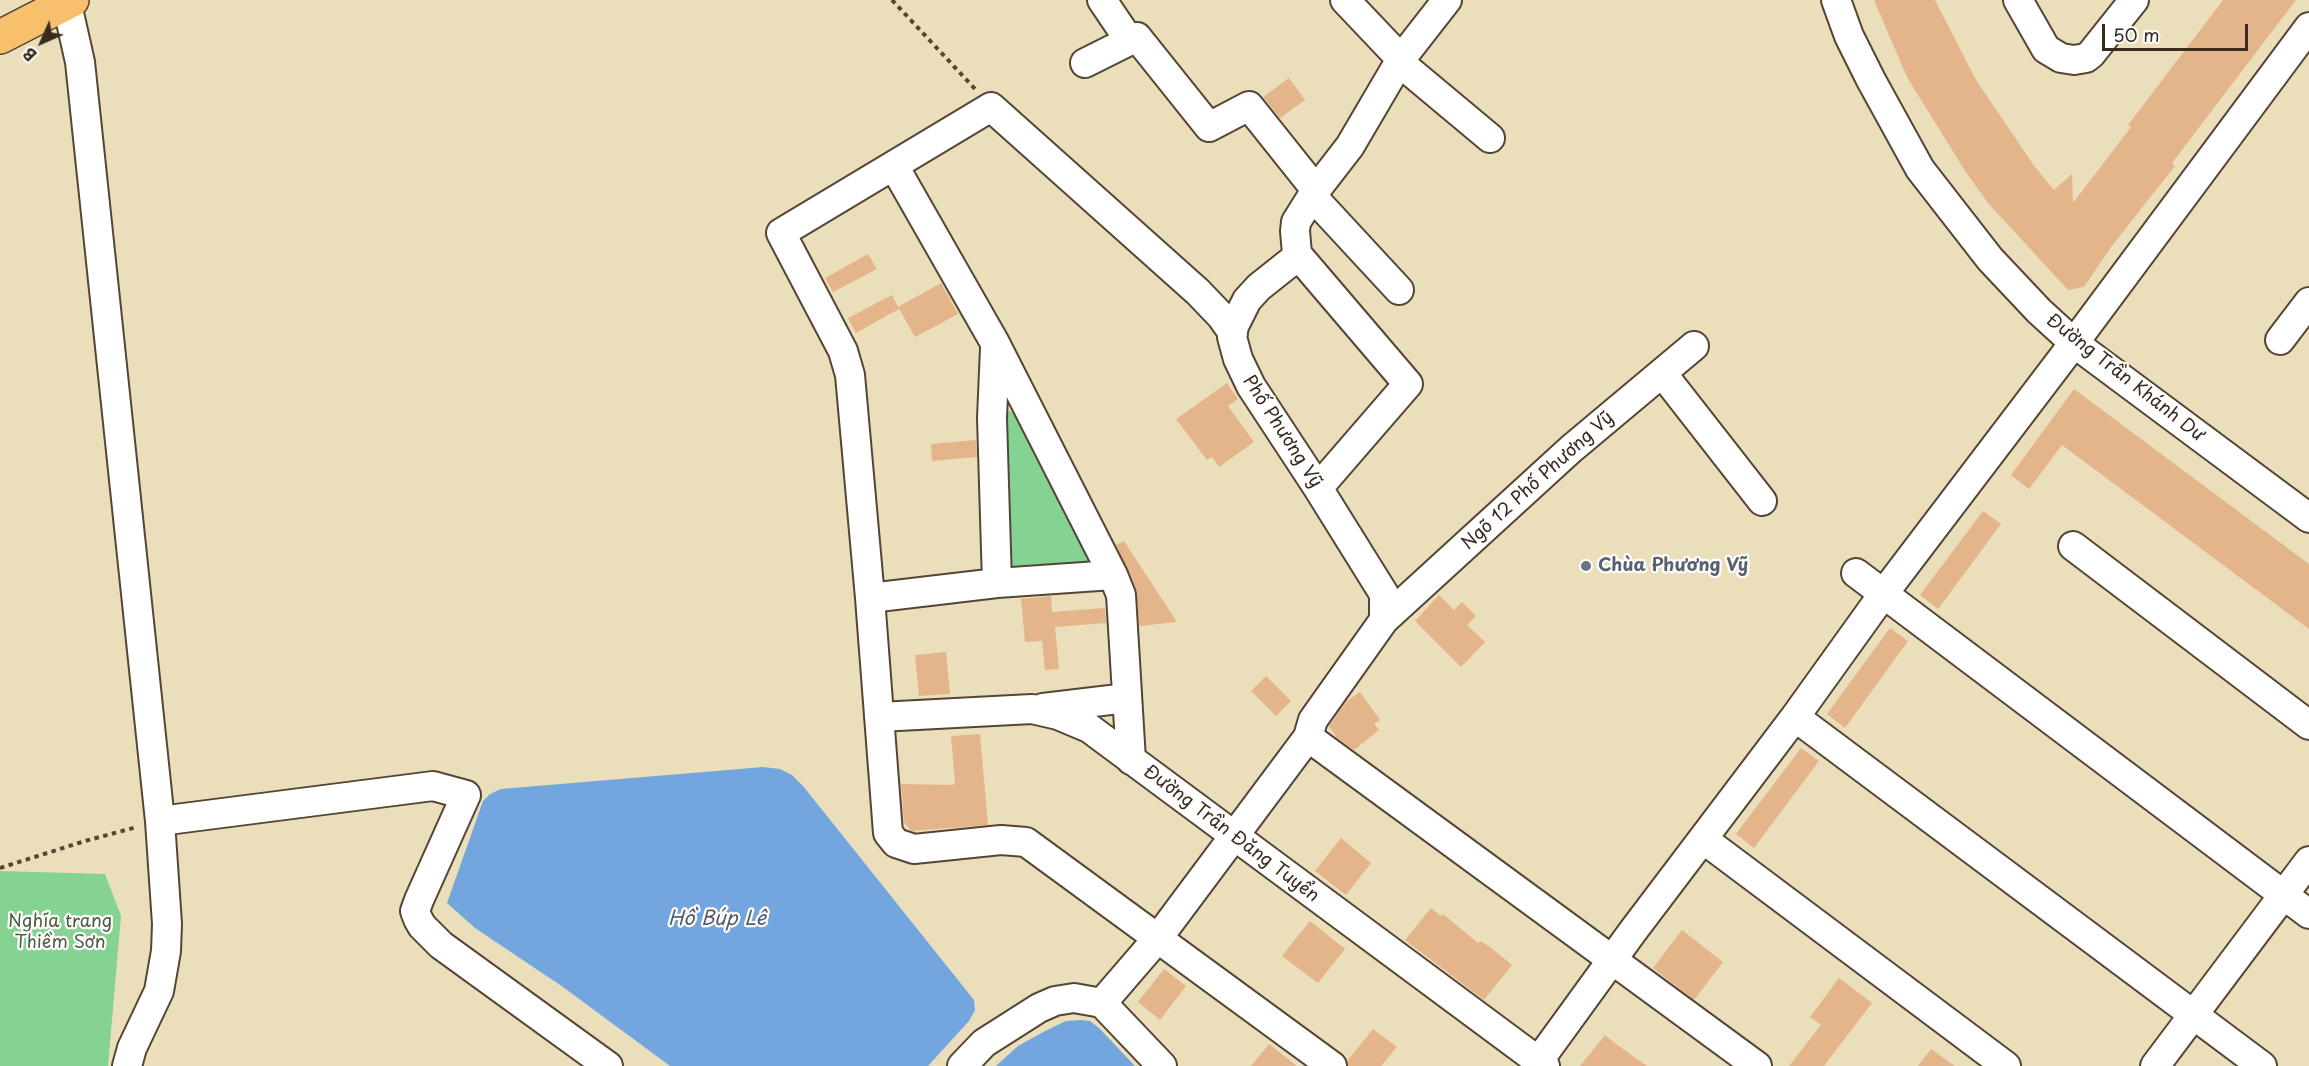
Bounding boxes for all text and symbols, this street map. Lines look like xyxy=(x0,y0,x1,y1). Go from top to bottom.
north arrow xyxy=(12,12,72,72)
scale bar xyxy=(2105,12,2250,50)
text: 50 m xyxy=(2113,21,2160,48)
text: B xyxy=(17,42,42,67)
street label: Đường Trần Khánh Dư xyxy=(2042,310,2208,446)
street label: Phố Phương Vỹ xyxy=(1238,372,1326,492)
street label: Ngõ 12 Phố Phương Vỹ xyxy=(1458,407,1618,555)
place label: Chùa Phương Vỹ xyxy=(1598,555,1748,577)
marker: Chùa Phương Vỹ xyxy=(1579,559,1593,573)
street label: Đường Trần Đăng Tuyển xyxy=(1139,761,1323,907)
water label: Hồ Búp Lê xyxy=(668,907,766,931)
park label: Nghĩa trang Thiềm Sơn xyxy=(8,911,112,954)

